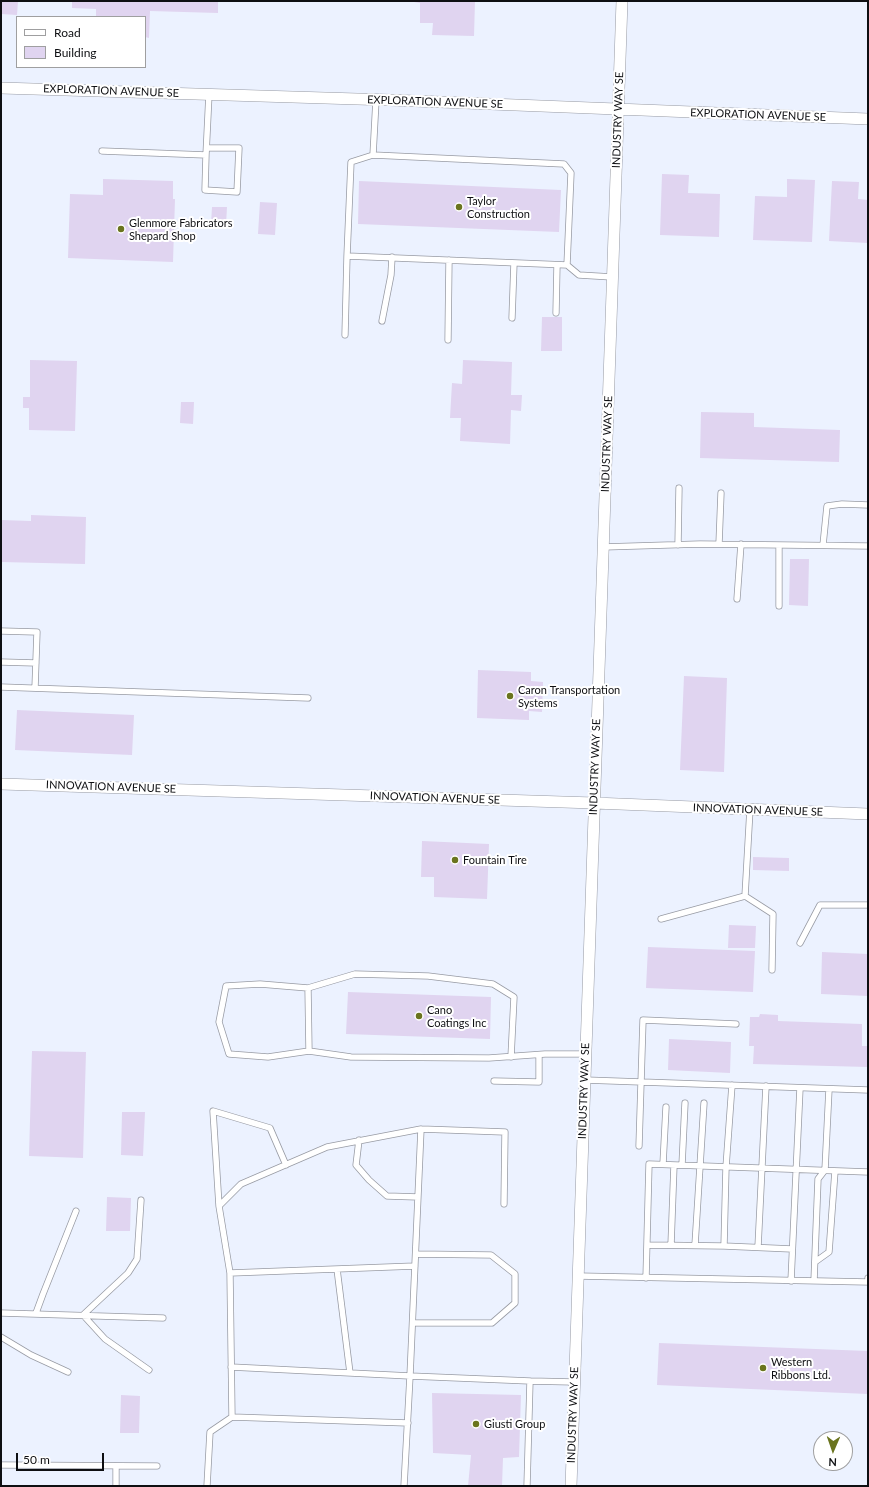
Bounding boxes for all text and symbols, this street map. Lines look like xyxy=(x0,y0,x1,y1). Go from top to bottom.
legend xyxy=(16,16,146,68)
text: Road xyxy=(54,25,81,40)
text: Building xyxy=(54,45,97,60)
street label: INDUSTRY WAY SE xyxy=(610,72,626,168)
street label: EXPLORATION AVENUE SE xyxy=(43,82,179,100)
street label: EXPLORATION AVENUE SE xyxy=(367,93,503,111)
street label: EXPLORATION AVENUE SE xyxy=(690,106,826,124)
place label: Taylor Construction xyxy=(467,194,530,220)
marker: Taylor Construction xyxy=(454,202,464,212)
place label: Glenmore Fabricators Shepard Shop xyxy=(129,216,232,242)
marker: Glenmore Fabricators Shepard Shop xyxy=(116,224,126,234)
street label: INDUSTRY WAY SE xyxy=(599,396,615,492)
place label: Caron Transportation Systems xyxy=(518,683,620,709)
marker: Caron Transportation Systems xyxy=(505,691,515,701)
street label: INDUSTRY WAY SE xyxy=(587,719,603,815)
street label: INNOVATION AVENUE SE xyxy=(46,778,176,796)
street label: INNOVATION AVENUE SE xyxy=(370,789,500,807)
street label: INNOVATION AVENUE SE xyxy=(693,801,823,819)
place label: Fountain Tire xyxy=(463,853,527,867)
marker: Fountain Tire xyxy=(450,855,460,865)
place label: Cano Coatings Inc xyxy=(427,1003,486,1029)
marker: Cano Coatings Inc xyxy=(414,1011,424,1021)
street label: INDUSTRY WAY SE xyxy=(576,1043,592,1139)
place label: Western Ribbons Ltd. xyxy=(771,1355,831,1381)
marker: Western Ribbons Ltd. xyxy=(758,1363,768,1373)
street label: INDUSTRY WAY SE xyxy=(565,1367,581,1463)
place label: Giusti Group xyxy=(484,1417,545,1431)
marker: Giusti Group xyxy=(471,1419,481,1429)
north arrow xyxy=(813,1431,853,1471)
scale bar xyxy=(18,1445,106,1471)
text: 50 m xyxy=(23,1452,50,1467)
text: N xyxy=(828,1456,837,1469)

